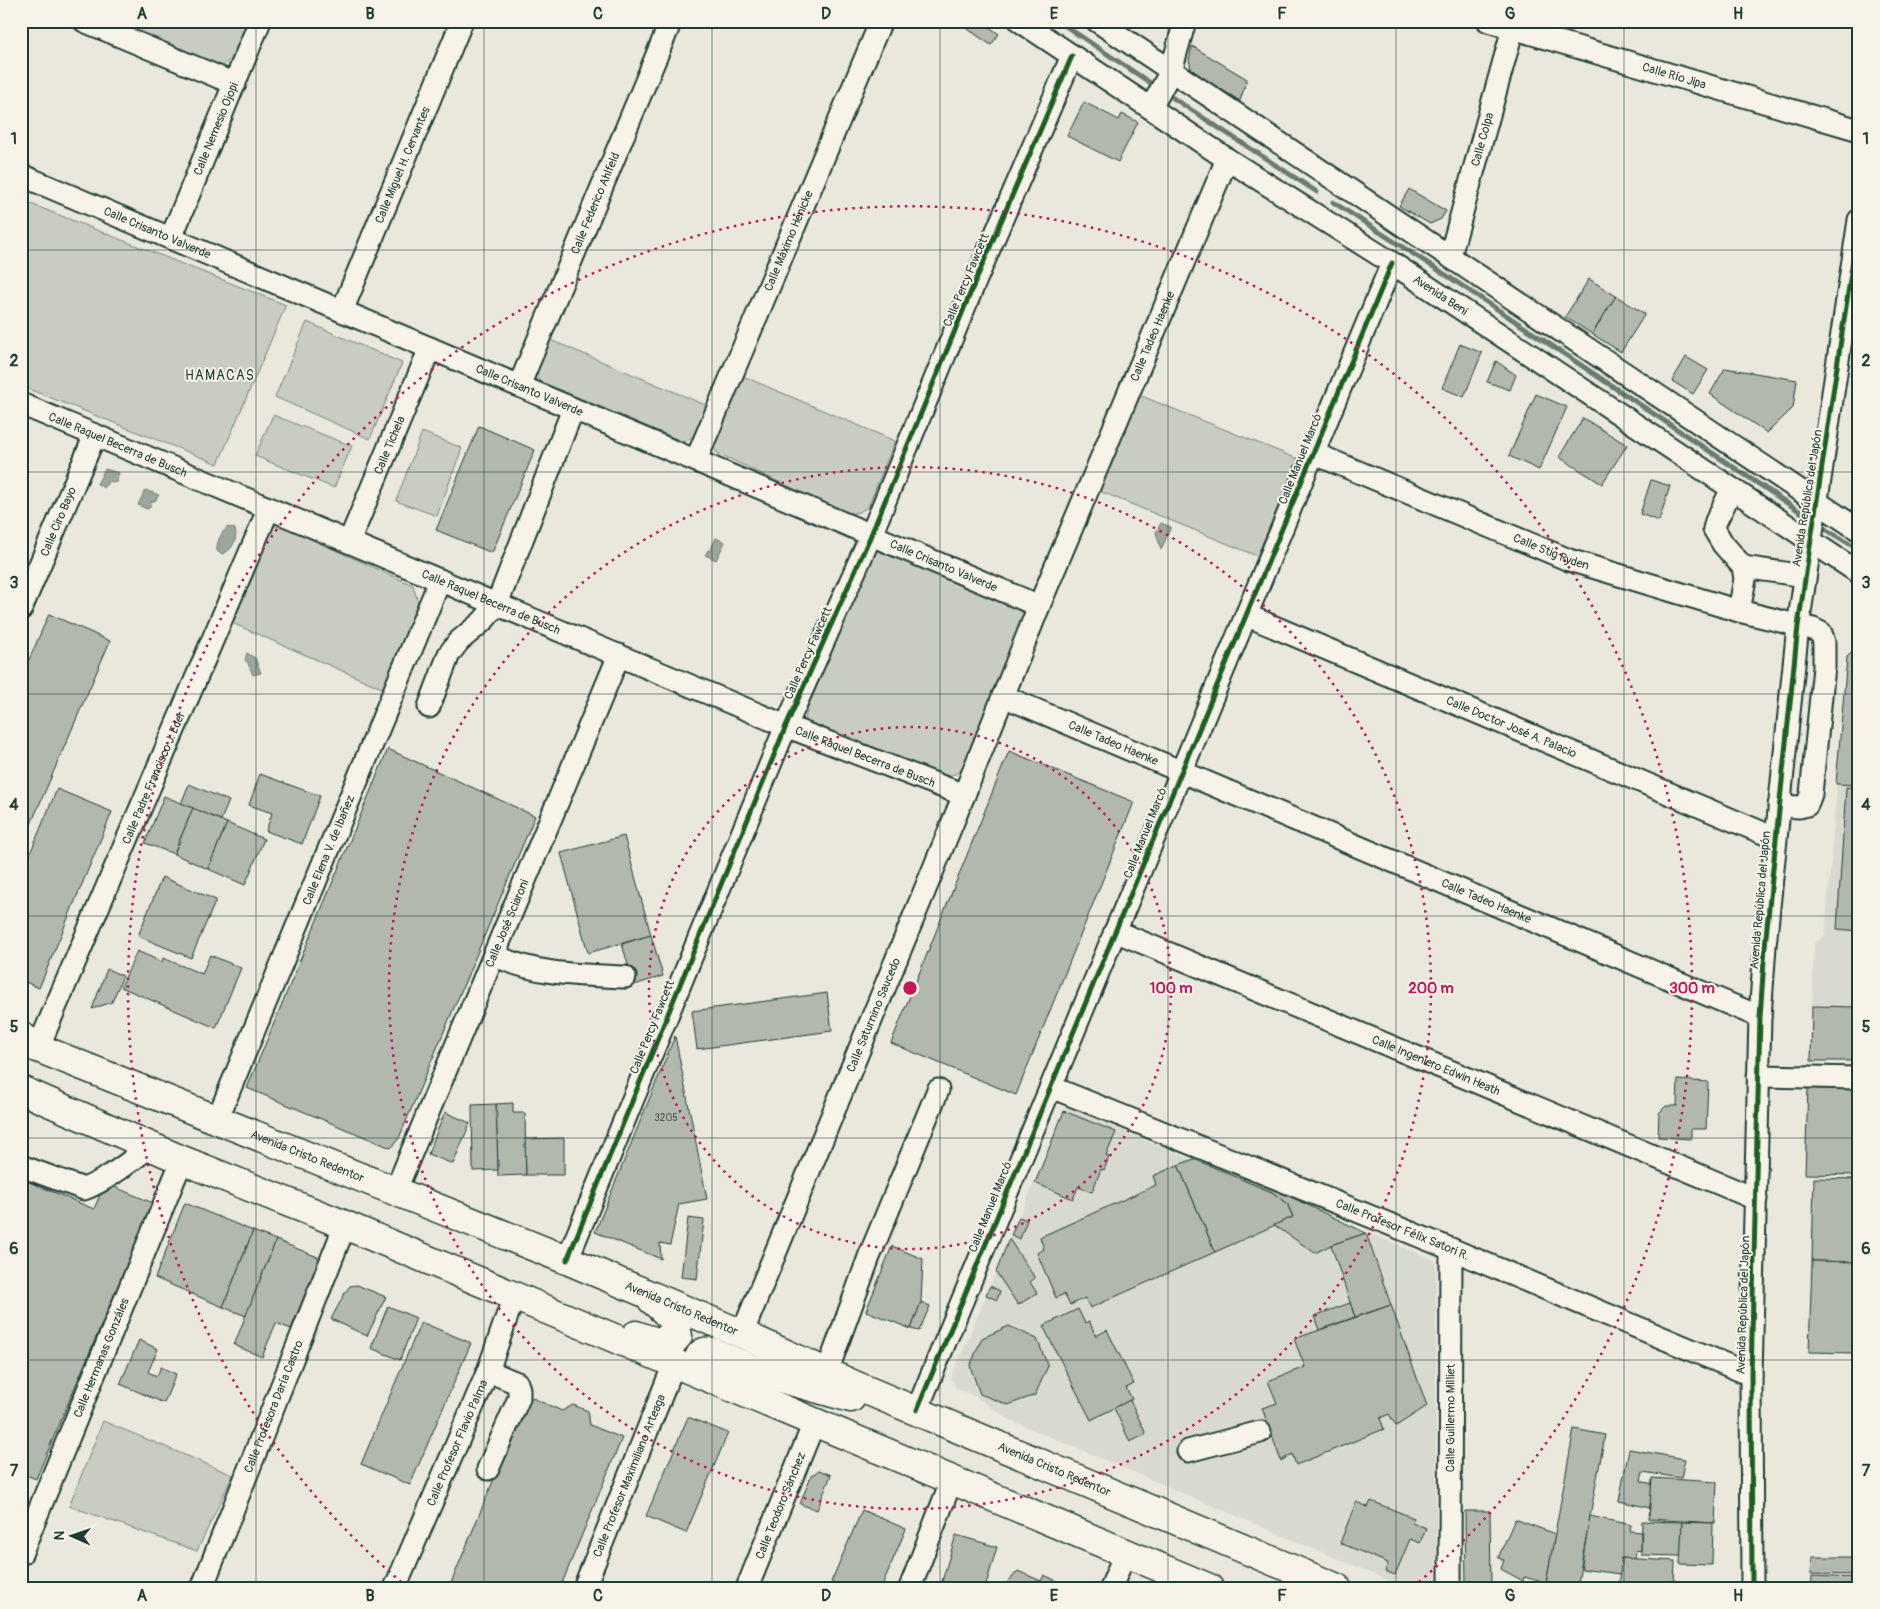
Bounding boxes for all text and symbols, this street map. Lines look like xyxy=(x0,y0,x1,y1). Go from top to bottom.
text: A xyxy=(137,4,148,24)
text: B xyxy=(365,4,375,24)
text: C xyxy=(593,4,603,24)
text: D xyxy=(821,4,831,24)
text: E xyxy=(1050,4,1059,24)
text: F xyxy=(1277,4,1287,24)
text: G xyxy=(1505,4,1516,24)
text: H xyxy=(1733,4,1743,24)
street label: Calle Río Jipa xyxy=(1640,60,1708,93)
street label: Calle Nemesio Ojopi xyxy=(190,80,242,178)
street label: Calle Miguel H. Cervantes xyxy=(372,104,434,226)
street label: Calle Colpa xyxy=(1468,111,1497,168)
text: 1 xyxy=(11,129,17,149)
text: 1 xyxy=(1863,129,1869,149)
street label: Calle Federico Ahlfeld xyxy=(568,150,623,256)
street label: Calle Máximo Henicke xyxy=(761,188,817,293)
street label: Calle Crisanto Valverde xyxy=(101,204,213,263)
street label: Calle Percy Fawcett xyxy=(940,231,993,329)
street label: Avenida Beni xyxy=(1410,272,1470,319)
street label: Calle Tadeo Haenke xyxy=(1127,289,1179,384)
text: 2 xyxy=(10,351,19,371)
text: 2 xyxy=(1862,351,1871,371)
street label: Calle Crisanto Valverde xyxy=(473,361,585,420)
district label: HAMACAS xyxy=(185,367,255,384)
street label: Calle Raquel Becerra de Busch xyxy=(46,409,189,481)
street label: Calle Manuel Marcó xyxy=(1275,411,1326,507)
street label: Calle Tichela xyxy=(371,413,409,477)
street label: Avenida República del Japón xyxy=(1789,428,1826,568)
street label: Calle Ciro Bayo xyxy=(37,484,80,559)
street label: Calle Stig Ryden xyxy=(1511,531,1591,574)
street label: Calle Crisanto Valverde xyxy=(888,537,1000,596)
street label: Calle Raquel Becerra de Busch xyxy=(419,567,563,638)
text: 3 xyxy=(10,573,19,593)
text: 3 xyxy=(1862,573,1871,593)
street label: Calle Percy Fawcett xyxy=(781,604,836,702)
street label: Calle Doctor José A. Palacio xyxy=(1444,693,1579,762)
street label: Calle Padre Francisco J. Eder xyxy=(119,709,189,846)
street label: Calle Tadeo Haenke xyxy=(1066,718,1161,769)
street label: Calle Raquel Becerra de Busch xyxy=(793,723,938,791)
street label: Calle Manuel Marcó xyxy=(1120,785,1171,881)
street label: Calle Elena V. de Ibañez xyxy=(300,793,358,908)
text: 4 xyxy=(9,795,19,815)
text: 4 xyxy=(1861,795,1871,815)
street label: Avenida República del Japón xyxy=(1747,830,1774,970)
street label: Calle Tadeo Haenke xyxy=(1439,876,1534,927)
street label: Calle José Sciaroni xyxy=(482,877,533,970)
street label: Calle Saturnino Saucedo xyxy=(844,955,904,1075)
street label: Calle Percy Fawcett xyxy=(627,978,678,1076)
centre of rings xyxy=(901,979,919,997)
text: 100 m xyxy=(1150,979,1192,998)
text: 200 m xyxy=(1408,979,1454,998)
text: 300 m xyxy=(1669,979,1715,998)
text: 5 xyxy=(10,1017,19,1037)
text: 5 xyxy=(1862,1017,1871,1037)
street label: Calle Ingeniero Edwin Heath xyxy=(1370,1032,1503,1099)
house number: 3205 xyxy=(654,1112,678,1124)
street label: Avenida Cristo Redentor xyxy=(248,1127,367,1186)
street label: Calle Manuel Marcó xyxy=(965,1159,1016,1255)
street label: Calle Profesor Félix Satori R. xyxy=(1333,1196,1471,1264)
street label: Avenida República del Japón xyxy=(1734,1235,1753,1375)
text: 6 xyxy=(9,1239,19,1259)
text: 6 xyxy=(1861,1239,1871,1259)
street label: Avenida Cristo Redentor xyxy=(623,1278,741,1340)
street label: Calle Hermanas Gonzáles xyxy=(71,1295,133,1420)
street label: Calle Profesora Daría Castro xyxy=(241,1338,307,1475)
street label: Calle Guillermo Milliet xyxy=(1443,1364,1459,1472)
street label: Calle Profesor Flavio Palma xyxy=(424,1377,492,1508)
street label: Calle Profesor Maximiliano Arteaga xyxy=(590,1392,669,1560)
street label: Avenida Cristo Redentor xyxy=(995,1439,1114,1500)
street label: Calle Teodoro Sánchez xyxy=(753,1450,809,1561)
text: 7 xyxy=(10,1461,19,1481)
text: 7 xyxy=(1862,1461,1871,1481)
north arrow xyxy=(48,1512,98,1562)
text: N xyxy=(51,1531,68,1541)
text: A xyxy=(137,1586,148,1606)
text: B xyxy=(365,1586,375,1606)
text: C xyxy=(593,1586,603,1606)
text: D xyxy=(821,1586,831,1606)
text: E xyxy=(1050,1586,1059,1606)
text: F xyxy=(1277,1586,1287,1606)
text: G xyxy=(1505,1586,1516,1606)
text: H xyxy=(1733,1586,1743,1606)

